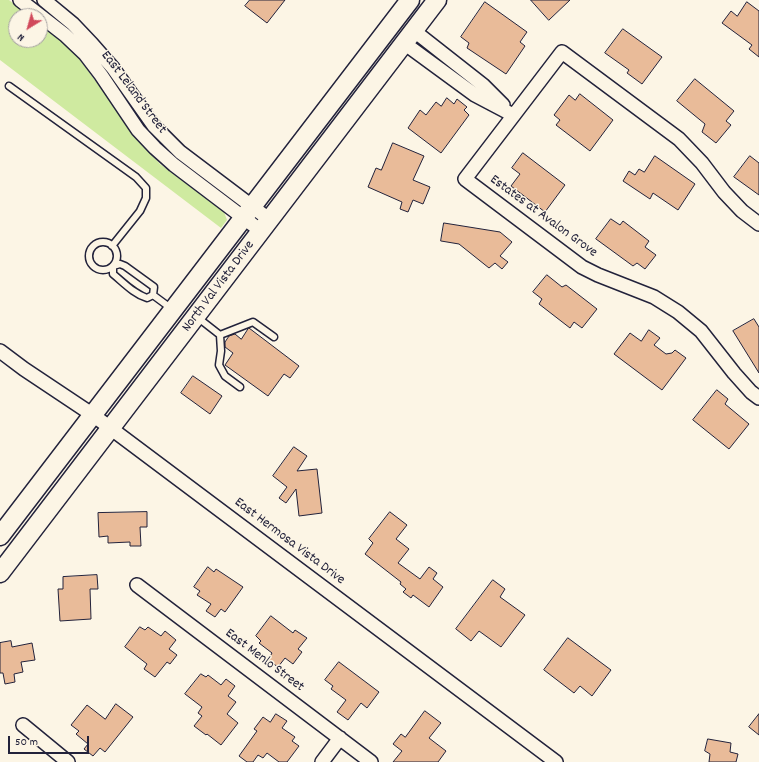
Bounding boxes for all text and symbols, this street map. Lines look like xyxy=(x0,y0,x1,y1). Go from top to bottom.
north arrow xyxy=(8,8,48,48)
text: N xyxy=(14,29,28,45)
street label: East Leland Street xyxy=(96,48,170,138)
street label: Estates at Avalon Grove xyxy=(486,172,600,262)
street label: North Val Vista Drive xyxy=(179,238,259,336)
street label: East Hermosa Vista Drive xyxy=(230,495,348,589)
street label: East Menlo Street xyxy=(221,626,307,696)
scale bar xyxy=(10,728,91,754)
text: 50 m xyxy=(15,734,38,751)

